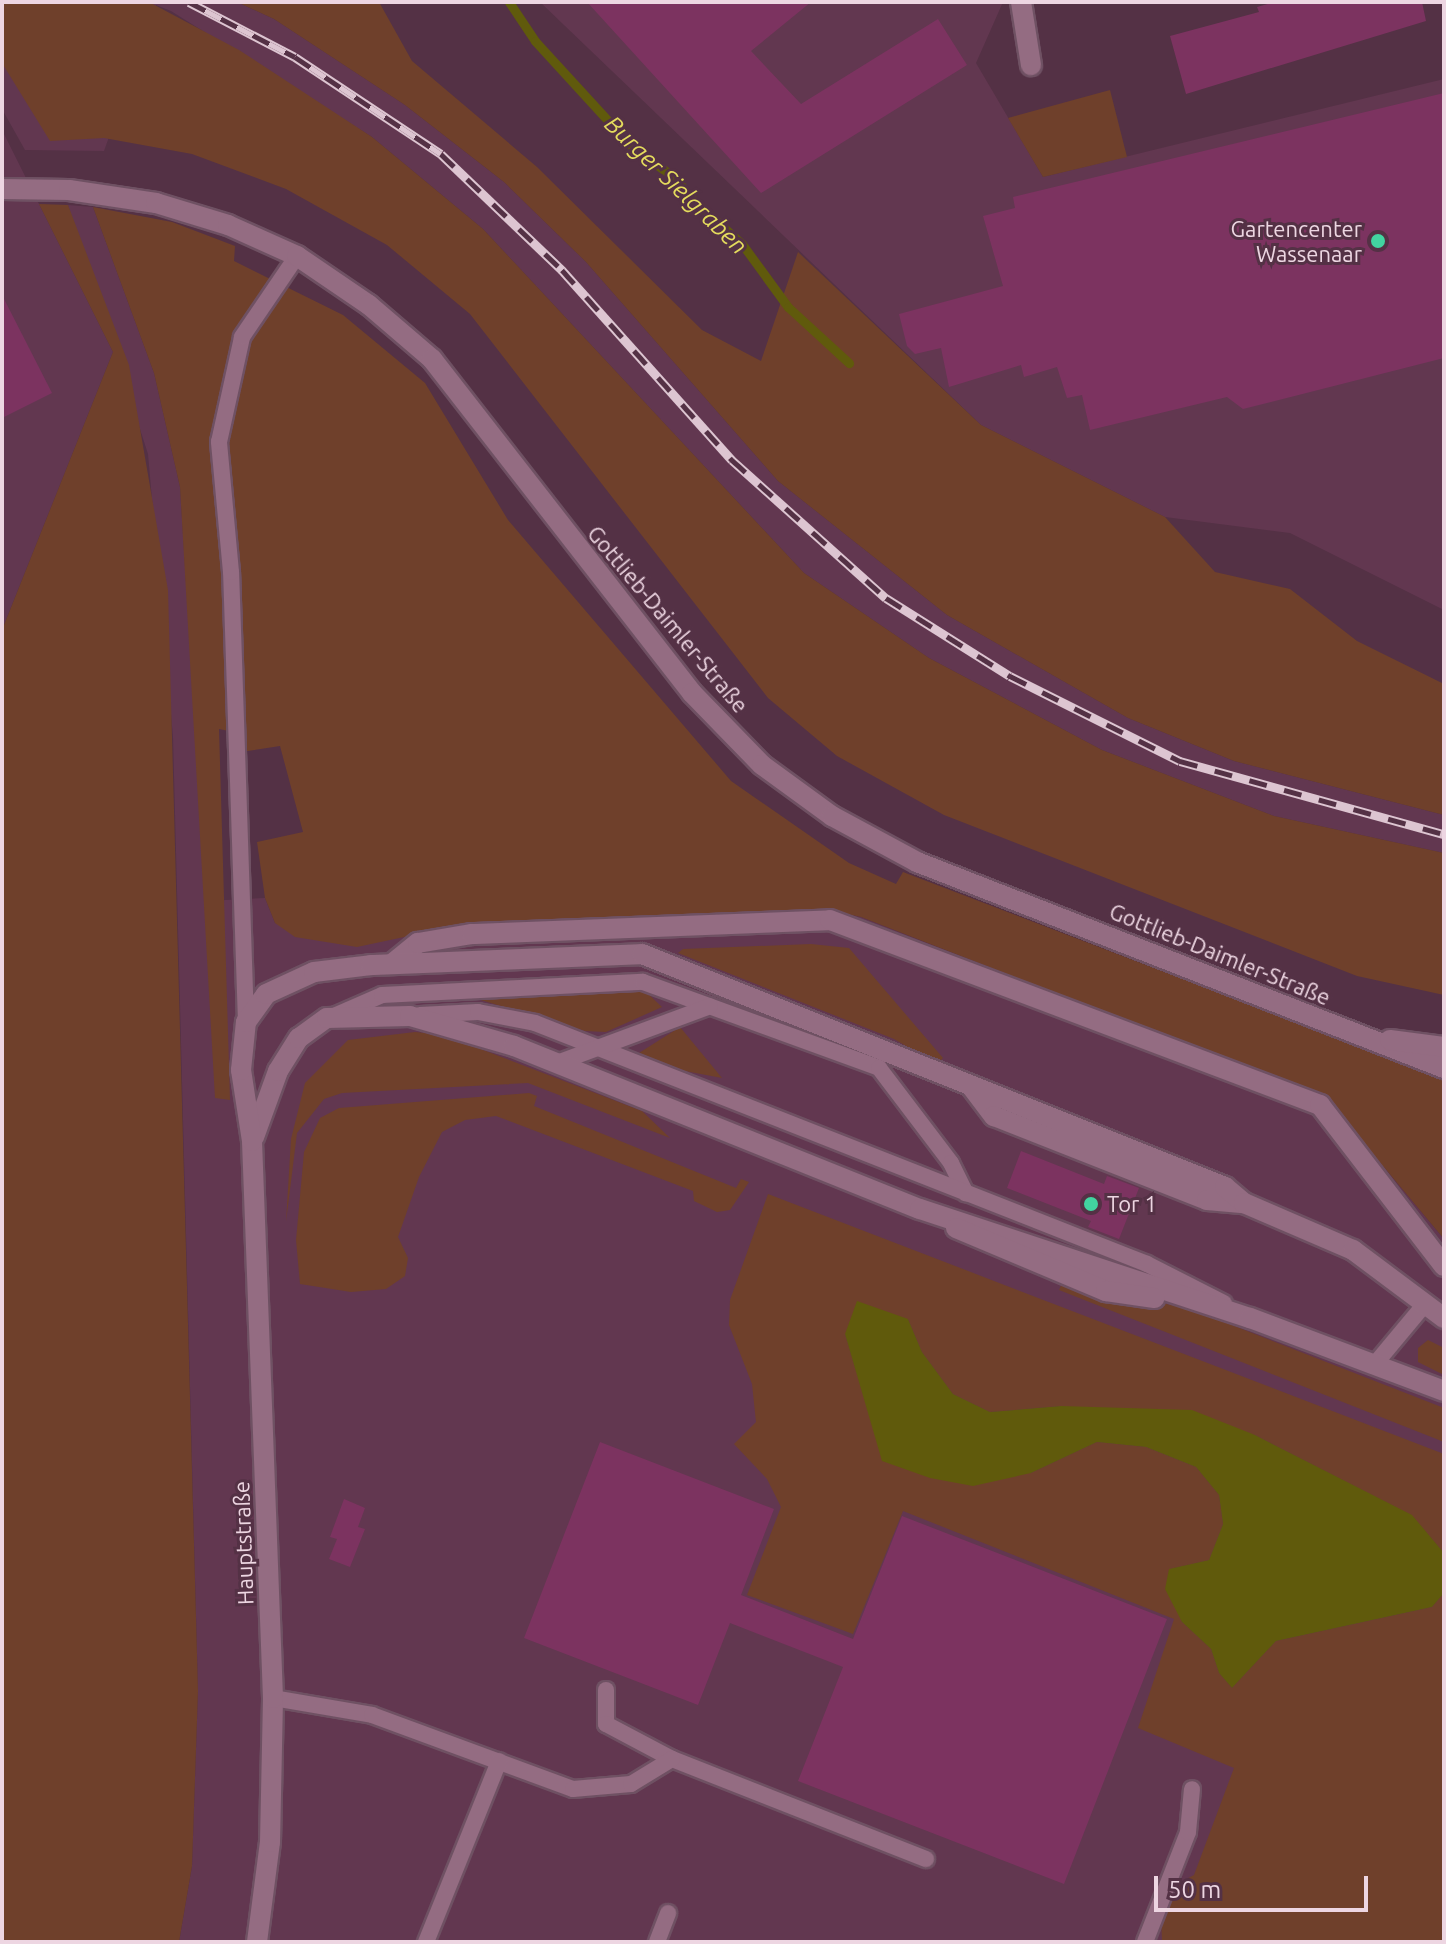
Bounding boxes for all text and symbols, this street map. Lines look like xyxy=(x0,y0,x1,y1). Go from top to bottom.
water label: Burger Sielgraben xyxy=(599,110,753,260)
place label: Gartencenter Wassenaar xyxy=(1231,215,1362,266)
marker: Gartencenter Wassenaar xyxy=(1369,232,1387,250)
street label: Gottlieb-Daimler-Straße xyxy=(582,520,754,718)
street label: Gottlieb-Daimler-Straße xyxy=(1106,898,1334,1010)
place label: Tor 1 xyxy=(1107,1191,1157,1217)
marker: Tor 1 xyxy=(1082,1195,1100,1213)
street label: Hauptstraße xyxy=(228,1481,258,1605)
scale bar xyxy=(1158,1860,1372,1910)
text: 50 m xyxy=(1168,1876,1221,1903)

